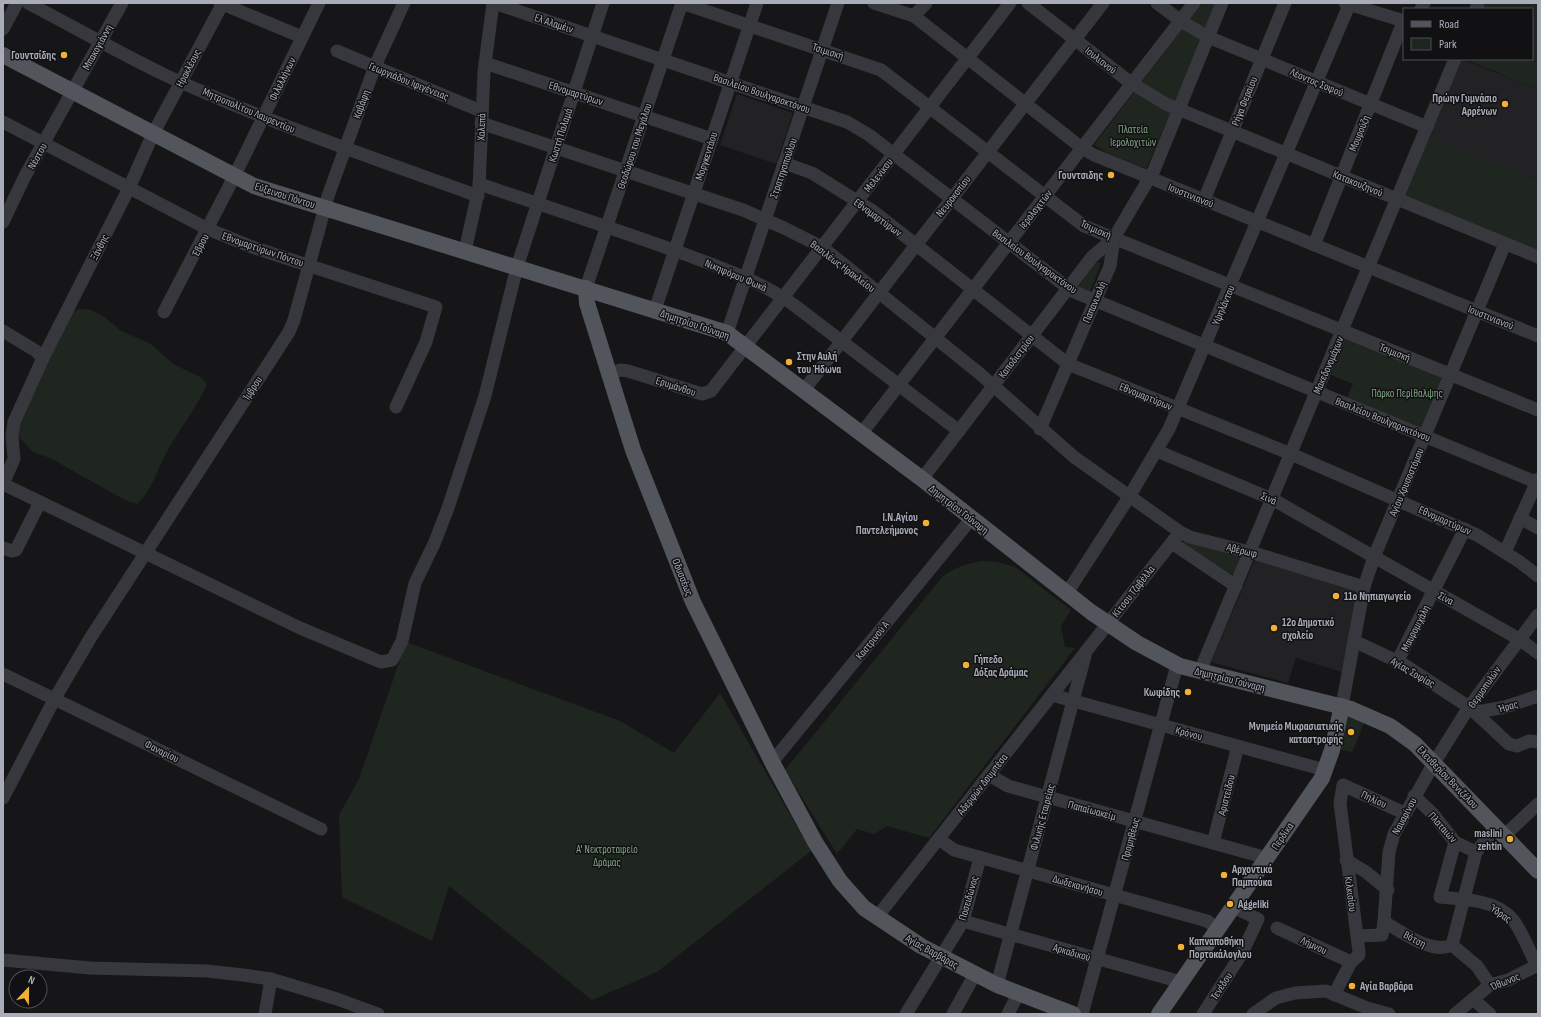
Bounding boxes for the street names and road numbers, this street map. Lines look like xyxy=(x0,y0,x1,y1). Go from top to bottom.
street label: Ελ Αλαμέιν xyxy=(533,11,576,36)
street label: Μπακογιάννη xyxy=(80,22,115,72)
street label: Τσιμισκή xyxy=(811,40,845,63)
street label: Ιουλιανού xyxy=(1082,44,1119,77)
street label: Ηρακλέους xyxy=(173,47,204,89)
street label: Φιλελλήνων xyxy=(266,55,299,103)
street label: Γεωργιάδου Ιφιγένειας xyxy=(367,59,451,103)
street label: Λέοντος Σοφού xyxy=(1287,65,1346,100)
street label: Βασιλείου Βουλγαροκτόνου xyxy=(712,71,812,116)
street label: Ρήγα Φεραίου xyxy=(1229,74,1260,128)
street label: Εθνομαρτύρων xyxy=(547,79,605,109)
street label: Μητροπολίτου Λαυρεντίου xyxy=(201,85,297,136)
street label: Καβάφη xyxy=(350,88,373,120)
street label: Θεοδώρου του Μεγάλου xyxy=(615,101,655,191)
street label: Κωστή Παλαμά xyxy=(546,106,575,164)
street label: Χαλεπά xyxy=(474,113,488,142)
street label: Μουρούζη xyxy=(1346,113,1373,153)
street label: Μοργκεντάου xyxy=(693,130,721,182)
street label: Στρατηγοπούλου xyxy=(767,136,800,200)
street label: Νέστου xyxy=(25,141,50,172)
street label: Μελενίκου xyxy=(861,156,896,195)
street label: Κατακουζηνού xyxy=(1331,167,1385,200)
street label: Νευροκοπίου xyxy=(933,173,974,220)
street label: Εύξεινου Πόντου xyxy=(253,180,317,211)
street label: Ιουστινιανού xyxy=(1166,180,1216,211)
street label: Ιερολοχιτών xyxy=(1016,187,1055,231)
street label: Εθνομαρτύρων xyxy=(851,196,905,240)
street label: Τσιμισκή xyxy=(1078,217,1113,242)
street label: Βασιλείου Βουλγαροκτόνου xyxy=(990,226,1080,297)
street label: Εθνομαρτύρων Πόντου xyxy=(220,229,306,270)
street label: Έβρου xyxy=(189,231,212,260)
street label: Ξάνθης xyxy=(87,232,111,262)
street label: Βασιλέως Ηρακλείου xyxy=(808,238,878,295)
street label: Νικηφόρου Φωκά xyxy=(703,257,769,294)
street label: Παπανικολή xyxy=(1080,279,1109,325)
street label: Υψηλάντου xyxy=(1209,283,1238,327)
street label: Ιουστινιανού xyxy=(1466,302,1516,333)
street label: Δημητρίου Γούναρη xyxy=(659,307,731,342)
street label: Καποδιστρίου xyxy=(996,332,1037,381)
street label: Μακεδονομάχων xyxy=(1311,334,1347,396)
street label: Τσιμισκή xyxy=(1377,340,1412,365)
street label: Ίμβρου xyxy=(239,374,265,404)
street label: Ερυμάνθου xyxy=(654,374,698,399)
street label: Εθνομαρτύρων xyxy=(1117,380,1175,413)
street label: Βασιλείου Βουλγαροκτόνου xyxy=(1333,394,1433,445)
street label: Αγίου Χρυσοστόμου xyxy=(1386,446,1427,519)
street label: Δημητρίου Γούναρη xyxy=(926,482,991,537)
street label: Σινά xyxy=(1259,489,1279,508)
street label: Εθνομαρτύρων xyxy=(1416,503,1474,538)
street label: Αβέρωφ xyxy=(1224,540,1259,561)
street label: Οδυσσέως xyxy=(669,557,696,598)
street label: Κίτσου Τζαβέλλα xyxy=(1109,563,1158,620)
street label: Σίνα xyxy=(1436,589,1456,608)
street label: Μαυρομιχάλη xyxy=(1398,603,1433,654)
street label: Καστρινού Α xyxy=(853,618,892,662)
street label: Αγίας Σοφίας xyxy=(1387,654,1437,690)
street label: Θερμοπυλών xyxy=(1465,663,1504,711)
street label: Δημητρίου Γούναρη xyxy=(1193,664,1267,695)
street label: Ήρας xyxy=(1496,697,1519,716)
street label: Κρόνου xyxy=(1174,724,1204,743)
street label: Φαναρίου xyxy=(142,738,181,765)
street label: Ελευθερίου Βενιζέλου xyxy=(1414,743,1481,812)
street label: Αδερφών Δουμπέσα xyxy=(954,751,1011,818)
street label: Αριστείδου xyxy=(1215,773,1238,818)
street label: Φιλικής Εταιρείας xyxy=(1027,783,1058,852)
street label: Πηλίου xyxy=(1359,788,1389,811)
street label: Ναυαρίνου xyxy=(1389,795,1420,837)
street label: Παπαϊωακείμ xyxy=(1066,798,1118,823)
street label: Πλαταιών xyxy=(1426,809,1460,846)
street label: Προμηθέως xyxy=(1119,816,1142,862)
street label: Περδίκα xyxy=(1269,820,1296,852)
street label: Δωδεκανήσου xyxy=(1051,872,1105,899)
street label: Ποσειδώνος xyxy=(956,874,981,922)
street label: Κιλκισίου xyxy=(1342,876,1359,913)
street label: Ύδρας xyxy=(1487,901,1514,925)
street label: Βότση xyxy=(1401,928,1428,951)
street label: Αγίας Βαρβάρας xyxy=(902,931,961,971)
street label: Λήμνου xyxy=(1298,933,1329,957)
street label: Αρκαδικού xyxy=(1051,941,1092,964)
street label: Τενέδου xyxy=(1208,970,1235,1002)
street label: Όθωνος xyxy=(1488,970,1522,994)

